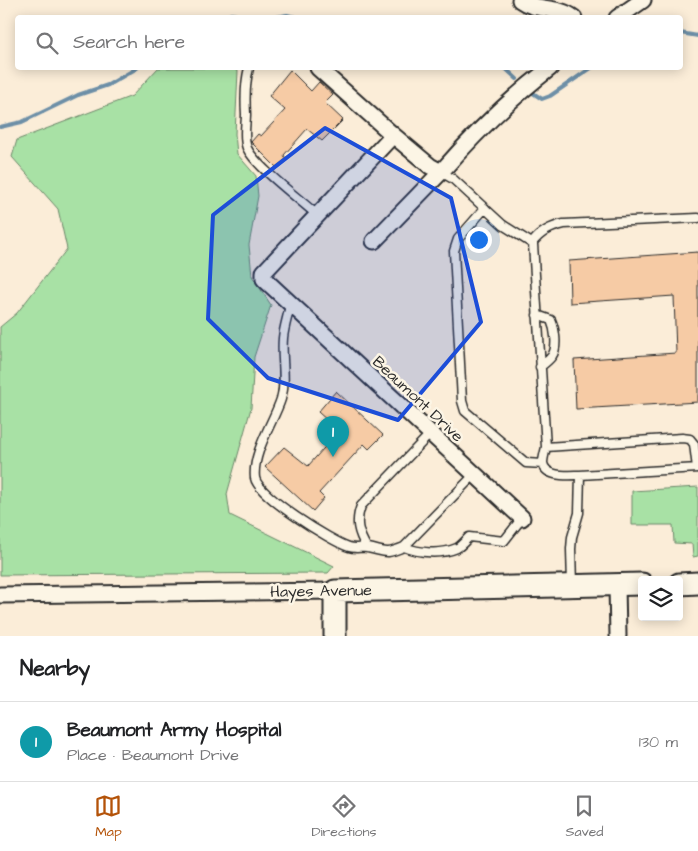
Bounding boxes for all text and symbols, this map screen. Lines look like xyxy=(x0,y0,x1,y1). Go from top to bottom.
search box xyxy=(15,15,683,70)
icon: search xyxy=(33,29,61,57)
text: Search here xyxy=(73,29,185,56)
your location xyxy=(466,227,492,253)
street label: Beaumont Drive xyxy=(368,351,469,447)
pin: 1 xyxy=(317,416,349,457)
map controls xyxy=(638,576,683,621)
button: layers xyxy=(638,576,683,621)
street label: Hayes Avenue xyxy=(270,579,372,604)
text: Nearby xyxy=(20,654,90,683)
text: Beaumont Army Hospital xyxy=(67,717,281,744)
text: 1 xyxy=(35,731,37,753)
text: 130 m xyxy=(639,731,678,753)
text: Place · Beaumont Drive xyxy=(67,744,239,766)
tab: Map xyxy=(94,792,122,842)
tab: Directions xyxy=(311,792,376,842)
tab: Saved xyxy=(565,792,604,842)

